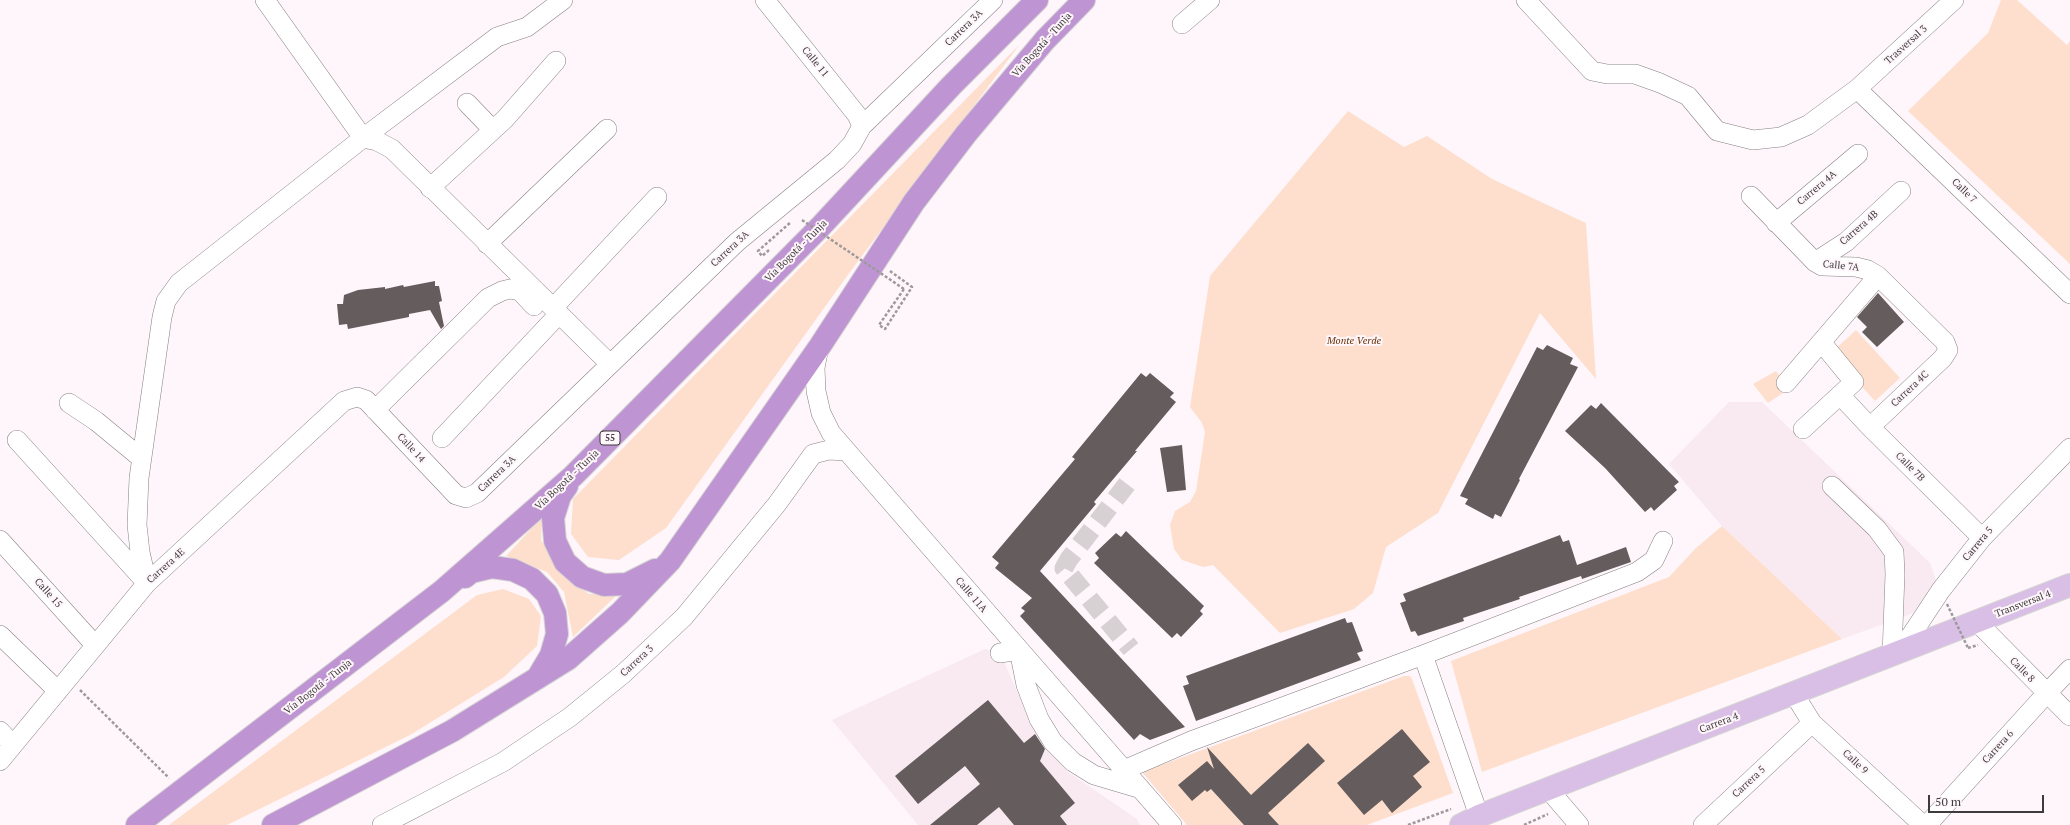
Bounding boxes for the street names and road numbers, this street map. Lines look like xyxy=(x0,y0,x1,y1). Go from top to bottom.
street label: Carrera 3A xyxy=(943,7,985,49)
street label: Vía Bogotá - Tunja xyxy=(1010,10,1074,80)
street label: Trasversal 3 xyxy=(1882,23,1930,67)
street label: Calle 11 xyxy=(799,44,831,80)
street label: Carrera 4A xyxy=(1795,168,1839,208)
street label: Calle 7 xyxy=(1949,176,1979,206)
street label: Carrera 4B xyxy=(1837,208,1881,248)
street label: Vía Bogotá - Tunja xyxy=(763,218,829,284)
street label: Carrera 3A xyxy=(708,228,752,270)
street label: Calle 7A xyxy=(1822,258,1860,274)
street label: Carrera 4C xyxy=(1889,368,1931,410)
street label: Calle 14 xyxy=(394,431,428,465)
road number: 55 xyxy=(600,431,620,445)
street label: Vía Bogotá - Tunja xyxy=(533,447,601,513)
street label: Calle 7B xyxy=(1893,450,1927,484)
street label: Carrera 3A xyxy=(476,453,518,495)
street label: Carrera 5 xyxy=(1960,524,1996,564)
street label: Carrera 4E xyxy=(145,546,187,586)
street label: Calle 11A xyxy=(953,575,989,615)
street label: Calle 15 xyxy=(32,576,64,610)
street label: Transversal 4 xyxy=(1993,588,2053,620)
street label: Carrera 3 xyxy=(618,643,656,679)
street label: Calle 8 xyxy=(2007,655,2037,685)
street label: Vía Bogotá - Tunja xyxy=(282,657,354,717)
street label: Carrera 4 xyxy=(1698,710,1740,736)
street label: Carrera 6 xyxy=(1980,728,2016,766)
street label: Calle 9 xyxy=(1840,747,1870,777)
street label: Carrera 5 xyxy=(1730,764,1768,800)

